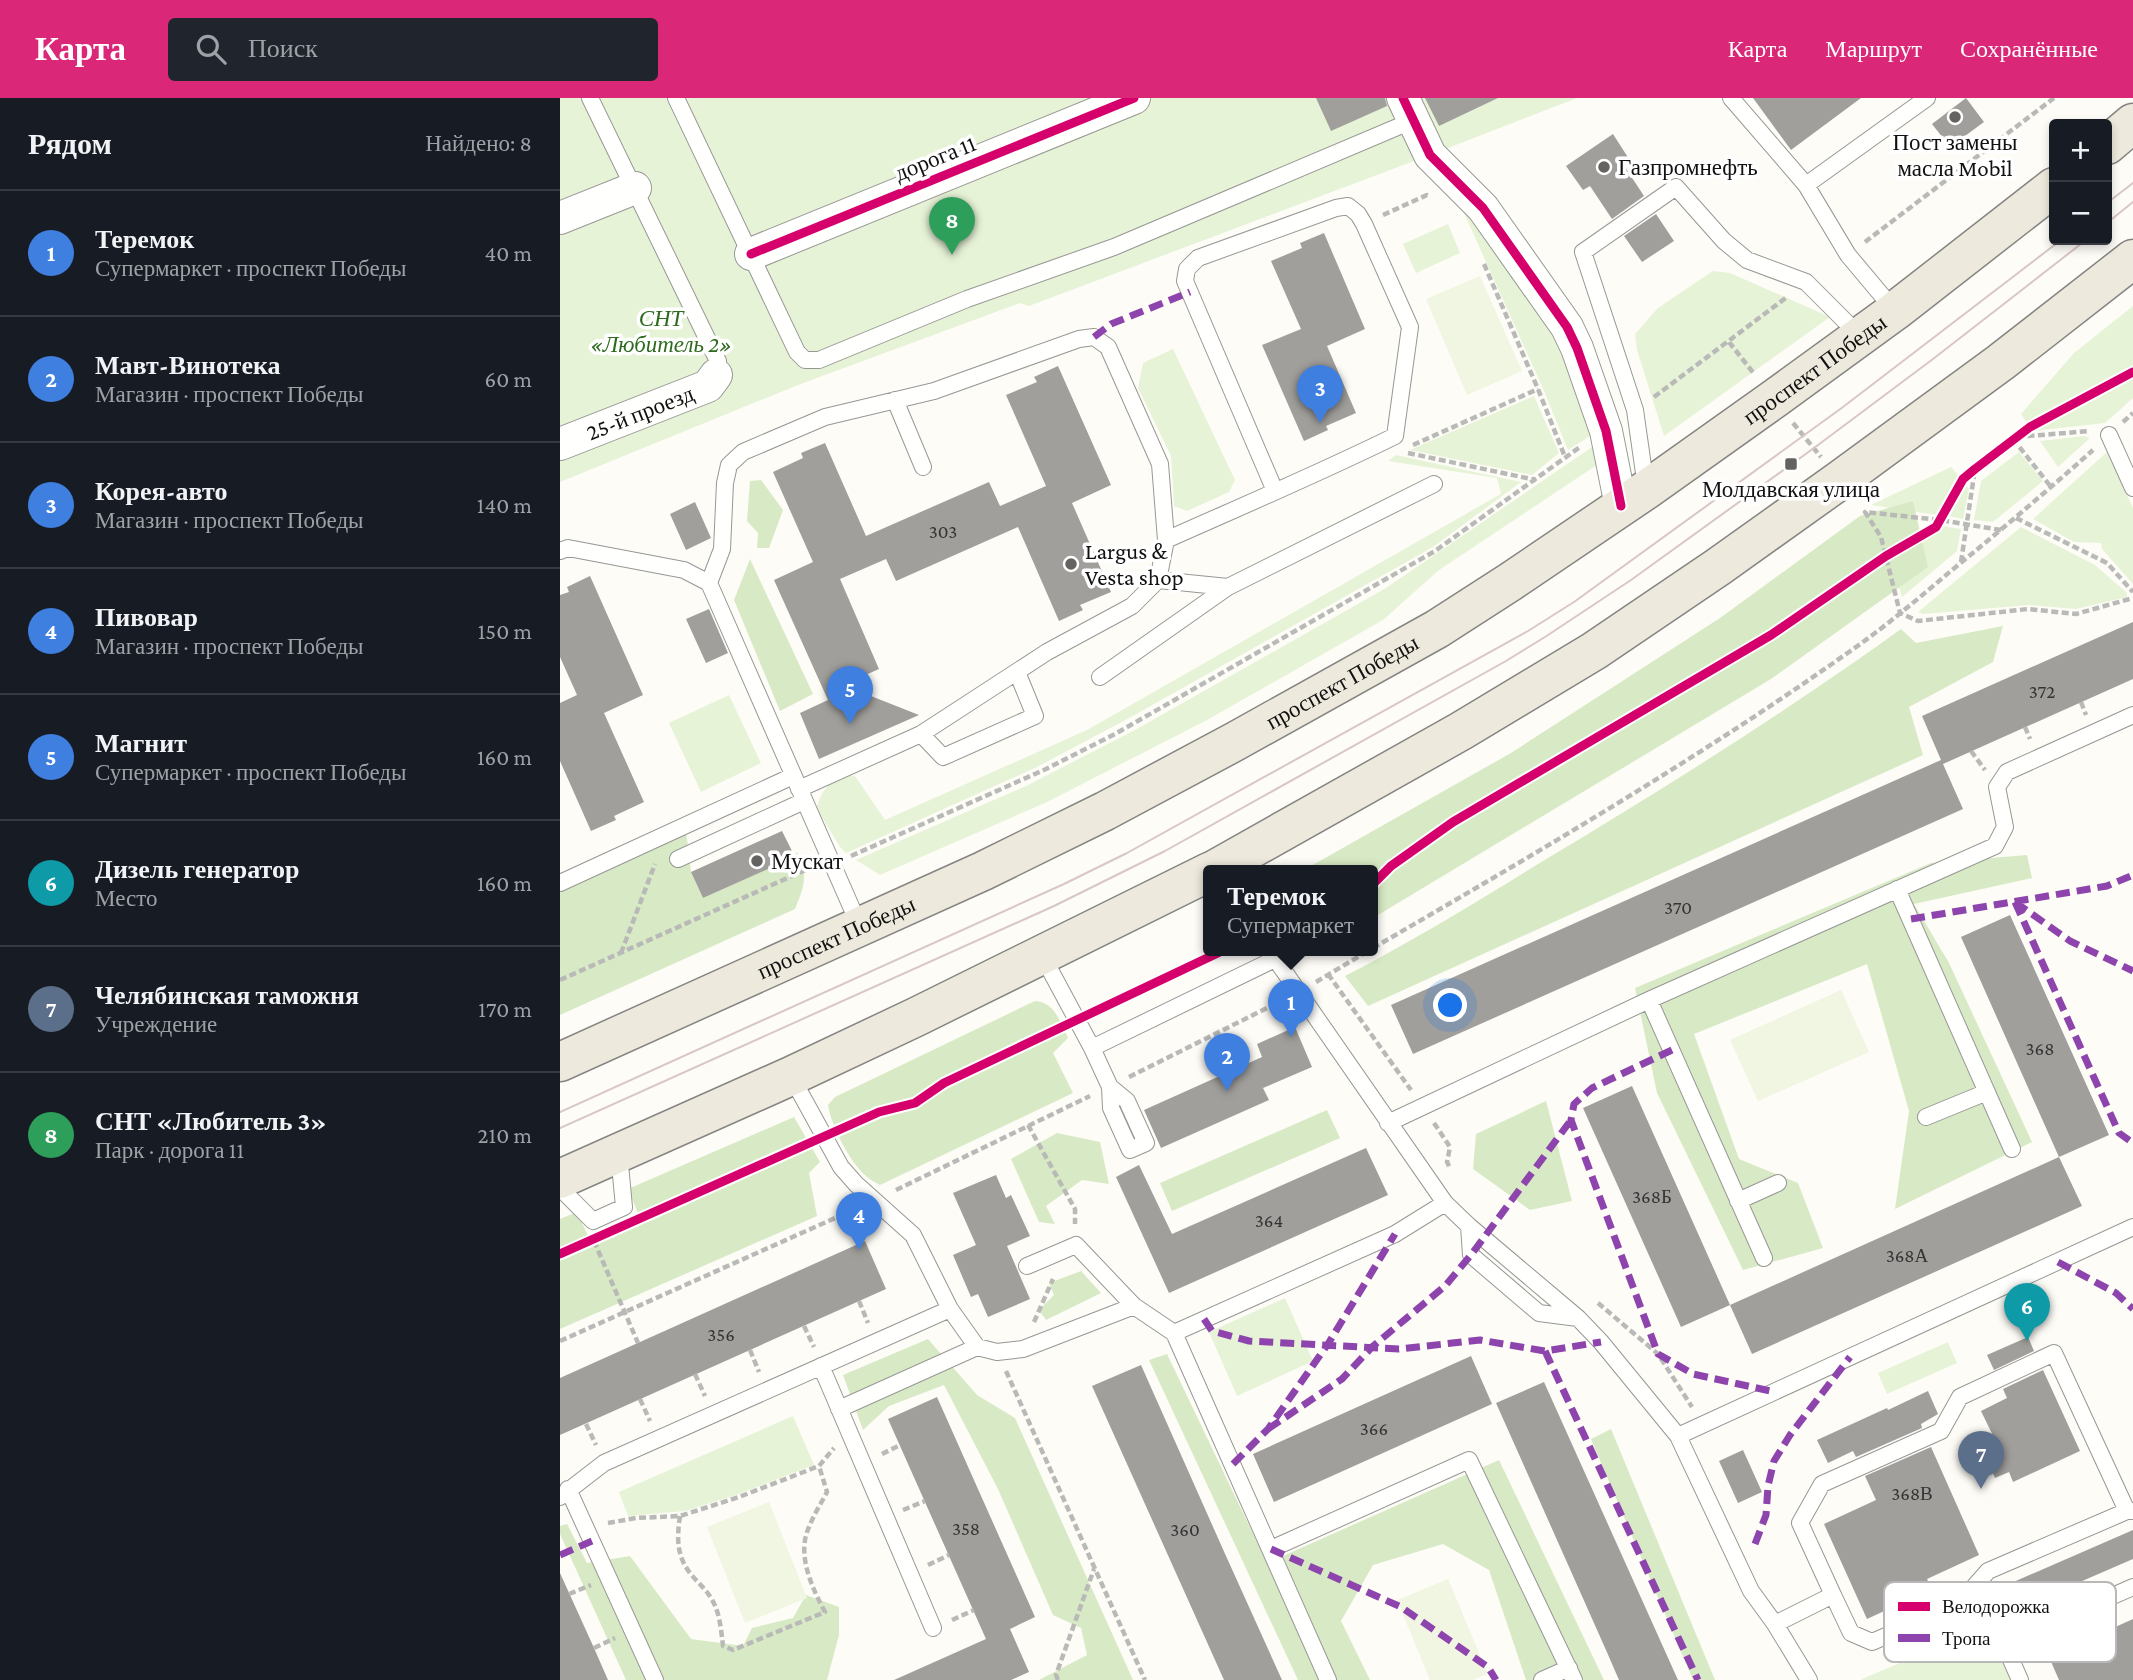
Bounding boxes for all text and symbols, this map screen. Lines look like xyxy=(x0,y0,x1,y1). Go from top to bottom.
search box xyxy=(168,18,658,81)
text: Карта xyxy=(35,30,126,67)
icon: search xyxy=(192,30,230,68)
text: Поиск xyxy=(248,34,318,63)
text: Карта xyxy=(1728,35,1787,62)
text: Маршрут xyxy=(1825,35,1922,62)
text: Сохранённые xyxy=(1960,35,2098,62)
marker: Пост замены масла Mobil xyxy=(1947,109,1963,125)
map controls xyxy=(2049,119,2112,245)
button: + xyxy=(2049,119,2112,182)
text: Рядом xyxy=(28,127,112,160)
place label: Пост замены масла Mobil xyxy=(1892,129,2018,181)
text: Найдено: 8 xyxy=(425,130,532,156)
street label: дорога 11 xyxy=(891,130,979,186)
place label: Газпромнефть xyxy=(1618,154,1758,180)
marker: Газпромнефть xyxy=(1596,159,1612,175)
button: − xyxy=(2049,182,2112,245)
pin: 8 xyxy=(929,197,975,255)
text: Теремок xyxy=(95,225,194,254)
text: 1 xyxy=(47,240,55,266)
text: 40 m xyxy=(484,240,532,266)
text: Супермаркет · проспект Победы xyxy=(95,255,406,281)
park label: СНТ «Любитель 2» xyxy=(590,305,732,357)
street label: проспект Победы xyxy=(1738,309,1891,430)
text: Мавт-Винотека xyxy=(95,351,281,380)
pin: 3 xyxy=(1297,365,1343,423)
text: 2 xyxy=(45,366,57,392)
text: 60 m xyxy=(485,366,532,392)
street label: 25-й проезд xyxy=(583,380,698,445)
text: Магазин · проспект Победы xyxy=(95,381,364,407)
marker: Молдавская улица xyxy=(1783,456,1799,472)
place label: Молдавская улица xyxy=(1702,476,1880,502)
text: Корея-авто xyxy=(95,477,227,506)
text: 3 xyxy=(45,492,57,518)
text: 140 m xyxy=(477,492,532,518)
text: Магазин · проспект Победы xyxy=(95,507,364,533)
house number: 303 xyxy=(929,521,957,542)
place label: Largus & Vesta shop xyxy=(1085,538,1184,590)
marker: Largus & Vesta shop xyxy=(1063,556,1079,572)
text: Пивовар xyxy=(95,603,198,632)
text: 4 xyxy=(45,618,57,644)
text: 150 m xyxy=(478,618,532,644)
street label: проспект Победы xyxy=(1261,629,1423,735)
text: Магазин · проспект Победы xyxy=(95,633,364,659)
pin: 5 xyxy=(827,666,873,724)
house number: 372 xyxy=(2029,681,2055,702)
text: Магнит xyxy=(95,729,187,758)
text: 5 xyxy=(45,744,57,770)
text: 160 m xyxy=(477,744,532,770)
text: Супермаркет · проспект Победы xyxy=(95,759,406,785)
place label: Мускат xyxy=(771,848,843,874)
marker: Мускат xyxy=(749,853,765,869)
text: Дизель генератор xyxy=(95,855,299,884)
popup xyxy=(1203,865,1378,956)
text: 6 xyxy=(45,870,57,896)
text: 160 m xyxy=(477,870,532,896)
text: Теремок xyxy=(1227,882,1326,911)
text: Место xyxy=(95,885,157,911)
street label: проспект Победы xyxy=(753,890,919,984)
house number: 370 xyxy=(1664,897,1692,918)
text: Супермаркет xyxy=(1227,912,1354,938)
pin: 1 xyxy=(1268,979,1314,1037)
text: Челябинская таможня xyxy=(95,981,359,1010)
your location xyxy=(1433,988,1467,1022)
text: 7 xyxy=(45,996,57,1022)
text: 170 m xyxy=(478,996,532,1022)
text: Учреждение xyxy=(95,1011,217,1037)
pin: 2 xyxy=(1204,1033,1250,1091)
house number: 368 xyxy=(2026,1038,2054,1059)
text: СНТ «Любитель 3» xyxy=(95,1107,327,1136)
text: 8 xyxy=(44,1122,58,1148)
text: 210 m xyxy=(478,1122,532,1148)
text: Парк · дорога 11 xyxy=(95,1137,244,1163)
house number: 368Б xyxy=(1632,1186,1672,1207)
pin: 4 xyxy=(836,1192,882,1250)
house number: 364 xyxy=(1255,1210,1283,1231)
house number: 368А xyxy=(1886,1245,1929,1266)
pin: 6 xyxy=(2004,1283,2050,1341)
house number: 356 xyxy=(707,1324,735,1345)
house number: 366 xyxy=(1360,1418,1388,1439)
pin: 7 xyxy=(1958,1431,2004,1489)
house number: 368В xyxy=(1891,1483,1933,1504)
house number: 358 xyxy=(952,1518,980,1539)
house number: 360 xyxy=(1170,1519,1200,1540)
legend xyxy=(1884,1582,2116,1662)
text: Велодорожка xyxy=(1942,1596,2050,1617)
text: Тропа xyxy=(1942,1628,1991,1649)

